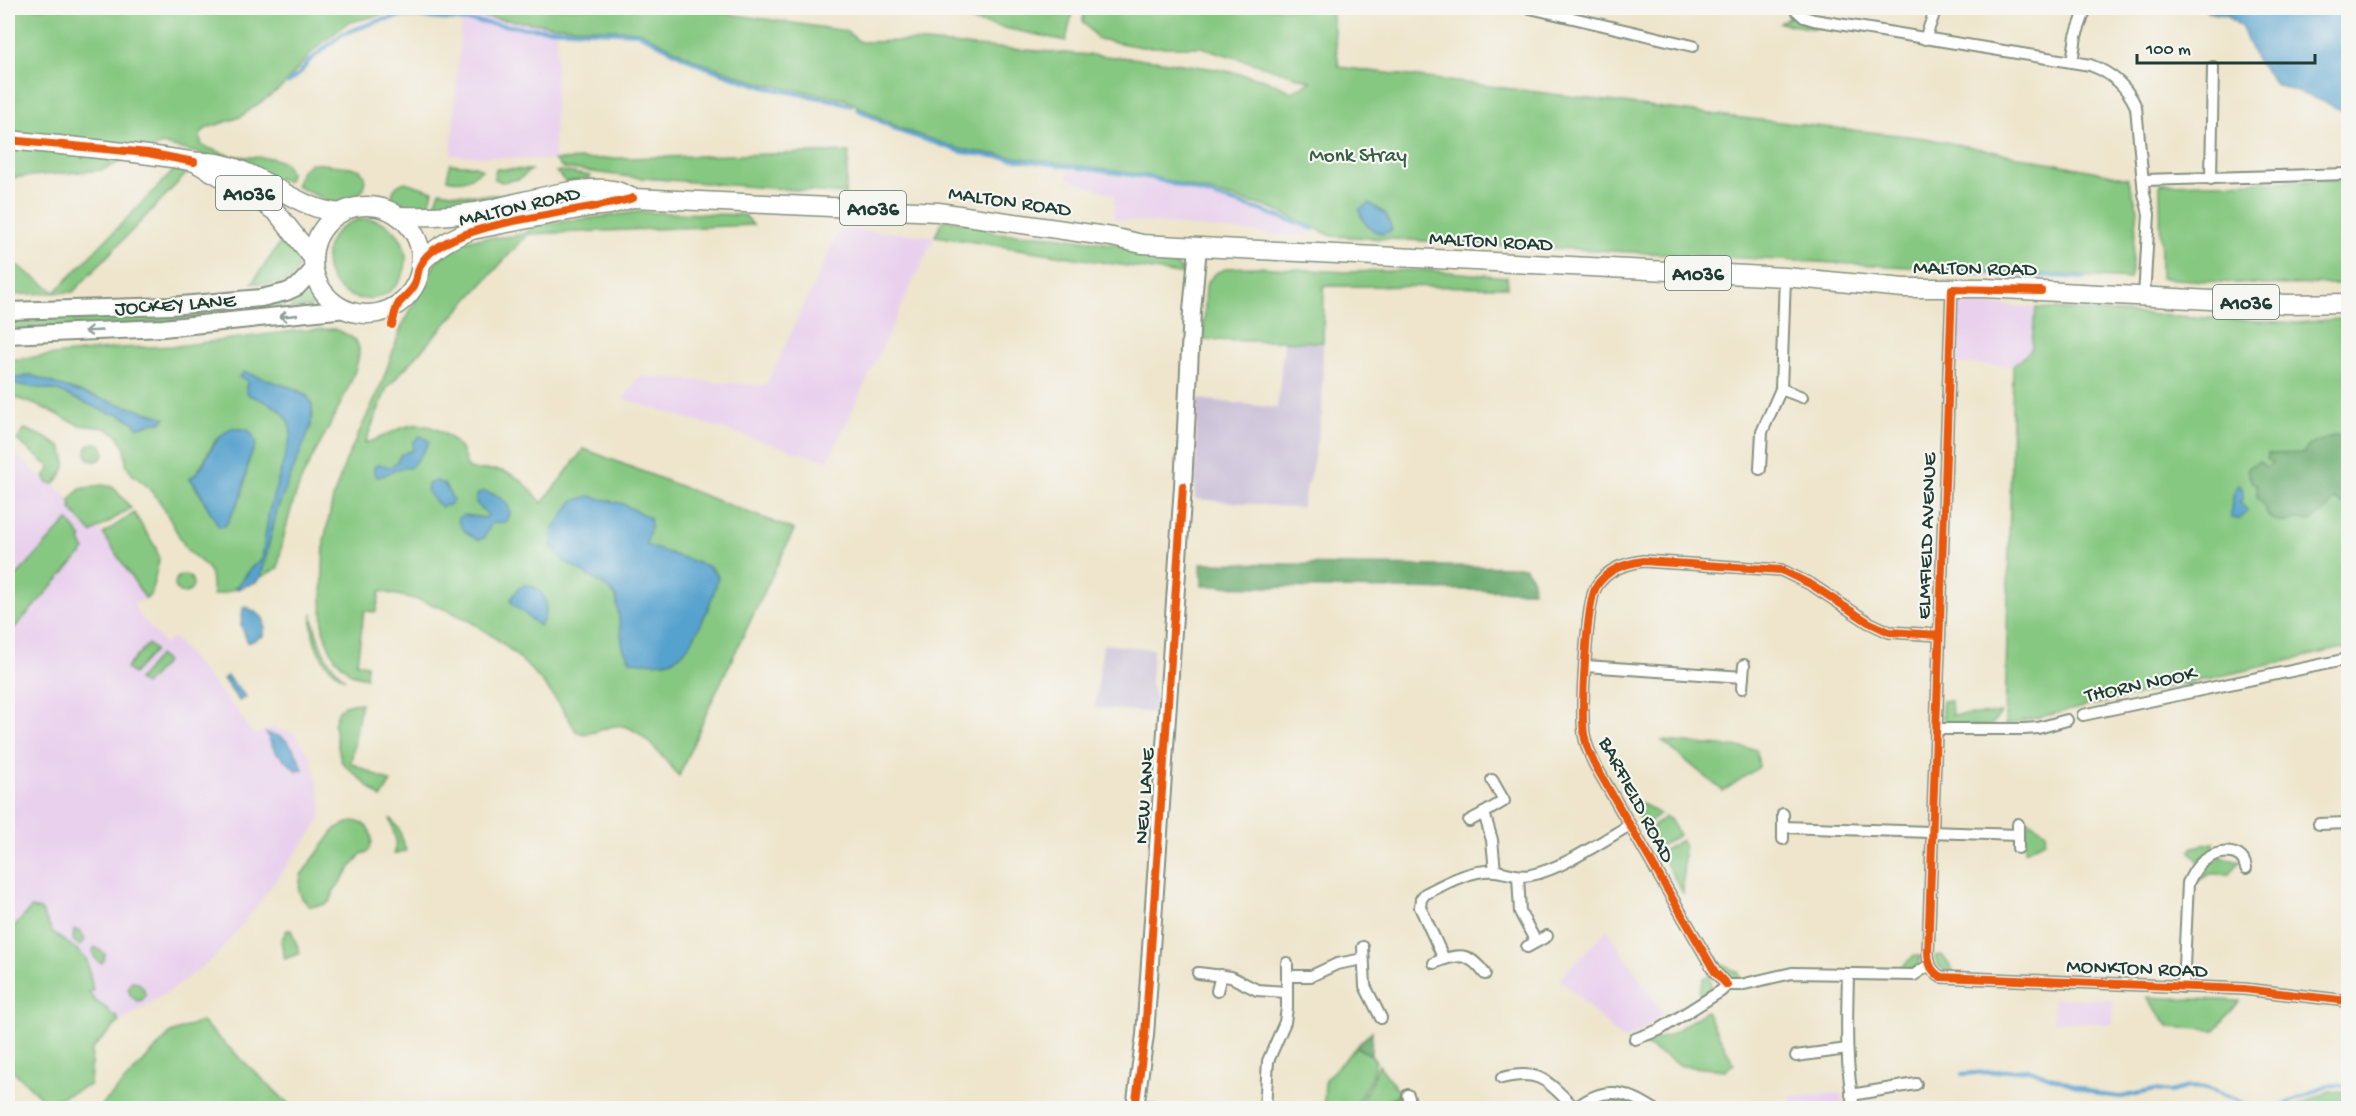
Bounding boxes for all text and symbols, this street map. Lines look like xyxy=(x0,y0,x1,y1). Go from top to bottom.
scale bar xyxy=(2137,27,2316,65)
text: 100 m xyxy=(2145,40,2191,61)
park label: Monk Stray xyxy=(1309,145,1407,170)
road number: A1036 xyxy=(216,176,282,210)
street label: MALTON ROAD xyxy=(457,182,583,235)
street label: MALTON ROAD xyxy=(946,182,1073,225)
road number: A1036 xyxy=(840,191,906,225)
street label: MALTON ROAD xyxy=(1428,228,1554,259)
road number: A1036 xyxy=(1665,256,1731,290)
street label: MALTON ROAD xyxy=(1913,257,2037,284)
road number: A1036 xyxy=(2213,285,2279,319)
street label: JOCKEY LANE xyxy=(114,290,238,323)
one-way arrow xyxy=(278,311,298,322)
one-way arrow xyxy=(84,325,104,336)
street label: ELMFIELD AVENUE xyxy=(1913,452,1944,620)
street label: THORN NOOK xyxy=(2082,662,2201,711)
street label: BARFIELD ROAD xyxy=(1591,732,1679,868)
street label: NEW LANE xyxy=(1131,746,1162,845)
street label: MONKTON ROAD xyxy=(2066,956,2208,985)

